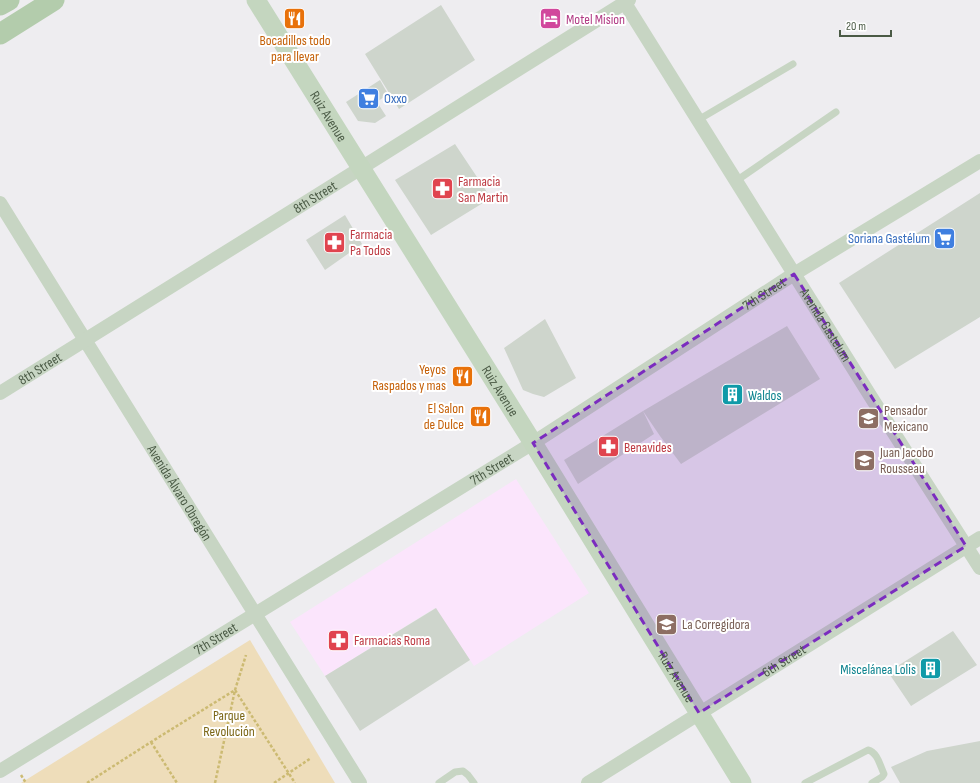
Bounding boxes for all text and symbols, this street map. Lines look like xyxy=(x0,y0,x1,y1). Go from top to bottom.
restaurant icon: Bocadillos todo para llevar xyxy=(282,5,308,31)
hotel icon: Motel Mision xyxy=(537,6,563,32)
place label: Motel Mision xyxy=(566,11,625,28)
scale bar xyxy=(840,12,891,38)
text: 20 m xyxy=(846,19,866,34)
place label: Bocadillos todo para llevar xyxy=(259,32,331,65)
supermarket icon: Oxxo xyxy=(355,85,381,111)
street label: Ruiz Avenue xyxy=(306,88,351,145)
place label: Oxxo xyxy=(384,90,407,107)
place label: Farmacia San Martin xyxy=(458,173,508,206)
pharmacy icon: Farmacia San Martin xyxy=(430,176,456,202)
street label: 8th Street xyxy=(290,177,340,217)
supermarket icon: Soriana Gastélum xyxy=(932,225,958,251)
place label: Farmacia Pa Todos xyxy=(350,226,392,259)
pharmacy icon: Farmacia Pa Todos xyxy=(321,229,347,255)
place label: Soriana Gastélum xyxy=(848,230,930,247)
street label: 7th Street xyxy=(739,273,789,314)
street label: Avenida Gastelum xyxy=(796,284,855,365)
street label: 8th Street xyxy=(15,348,65,388)
place label: Yeyos Raspados y mas xyxy=(372,361,446,394)
street label: Ruiz Avenue xyxy=(478,362,523,419)
restaurant icon: Yeyos Raspados y mas xyxy=(449,364,475,390)
building icon: Waldos xyxy=(719,382,745,408)
place label: Waldos xyxy=(748,387,781,404)
place label: El Salon de Dulce xyxy=(424,400,464,433)
place label: Pensador Mexicano xyxy=(884,402,928,435)
restaurant icon: El Salon de Dulce xyxy=(467,403,493,429)
school or university icon: Pensador Mexicano xyxy=(855,405,881,431)
pharmacy icon: Benavides xyxy=(596,434,622,460)
place label: Benavides xyxy=(624,439,672,456)
street label: Avenida Álvaro Obregón xyxy=(143,441,216,544)
place label: Juan Jacobo Rousseau xyxy=(879,444,934,477)
school or university icon: Juan Jacobo Rousseau xyxy=(852,447,878,473)
street label: 7th Street xyxy=(467,449,516,488)
school or university icon: La Corregidora xyxy=(653,611,679,637)
place label: La Corregidora xyxy=(682,616,750,633)
street label: 7th Street xyxy=(191,619,240,658)
pharmacy icon: Farmacias Roma xyxy=(325,627,351,653)
place label: Farmacias Roma xyxy=(354,632,430,649)
street label: 6th Street xyxy=(759,641,809,681)
street label: Ruiz Avenue xyxy=(655,648,699,705)
building icon: Miscelánea Lolis xyxy=(918,656,944,682)
place label: Miscelánea Lolis xyxy=(840,661,916,678)
park label: Parque Revolución xyxy=(203,707,255,740)

